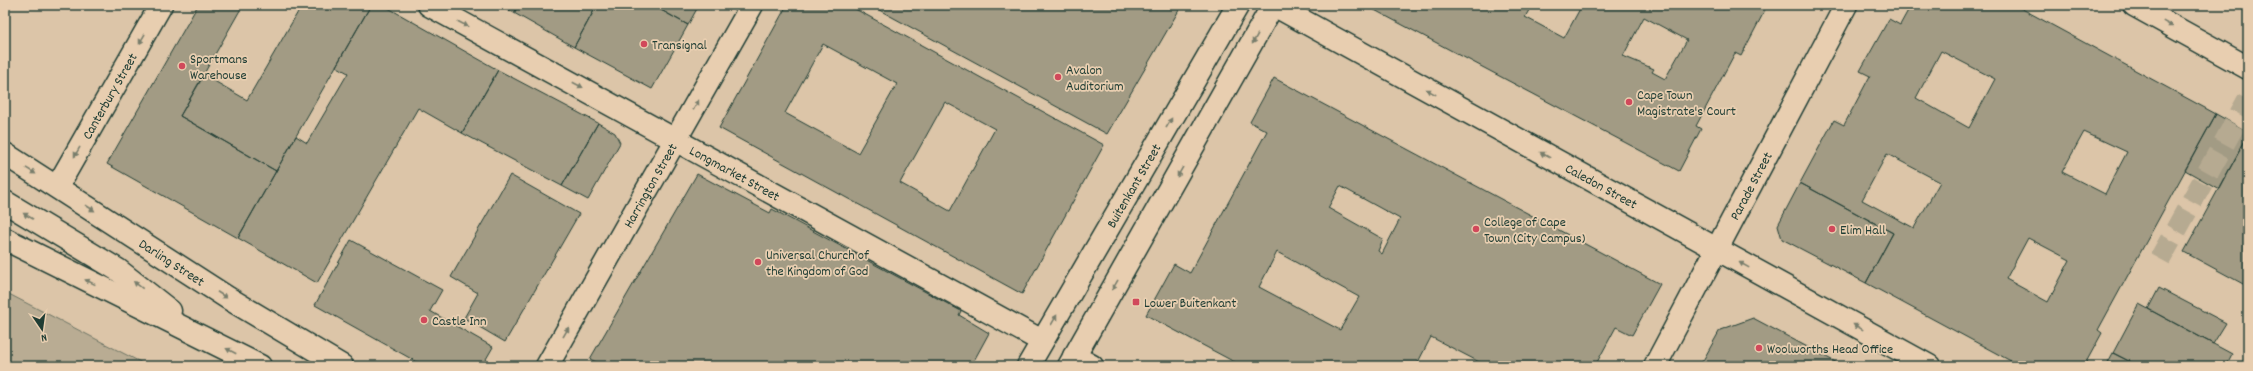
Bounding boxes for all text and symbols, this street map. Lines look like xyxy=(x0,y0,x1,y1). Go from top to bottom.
one-way arrow xyxy=(457,20,469,27)
one-way arrow xyxy=(2162,21,2174,27)
one-way arrow xyxy=(138,33,145,45)
one-way arrow xyxy=(1252,34,1258,45)
place label: Transignal xyxy=(652,36,707,56)
marker: Transignal xyxy=(639,39,649,49)
street label: Canterbury Street xyxy=(78,50,144,144)
place label: Sportmans Warehouse xyxy=(190,50,248,86)
marker: Sportmans Warehouse xyxy=(177,61,187,71)
place label: Avalon Auditorium xyxy=(1066,61,1124,97)
marker: Avalon Auditorium xyxy=(1053,72,1063,82)
one-way arrow xyxy=(572,82,583,89)
place label: Cape Town Magistrate's Court xyxy=(1637,86,1736,122)
one-way arrow xyxy=(1425,89,1437,95)
marker: Cape Town Magistrate's Court xyxy=(1624,97,1634,107)
one-way arrow xyxy=(692,99,699,111)
one-way arrow xyxy=(1166,117,1173,129)
street label: Harrington Street xyxy=(619,140,683,232)
street label: Buitenkant Street xyxy=(1102,141,1167,232)
street label: Longmarket Street xyxy=(685,142,783,207)
one-way arrow xyxy=(74,146,81,158)
street label: Parade Street xyxy=(1726,149,1778,224)
one-way arrow xyxy=(1539,151,1550,158)
street label: Caledon Street xyxy=(1561,159,1640,215)
one-way arrow xyxy=(1176,166,1183,178)
one-way arrow xyxy=(25,167,37,174)
one-way arrow xyxy=(85,204,95,212)
one-way arrow xyxy=(22,212,34,219)
place label: College of Cape Town (City Campus) xyxy=(1484,213,1586,249)
place label: Elim Hall xyxy=(1840,221,1886,241)
marker: College of Cape Town (City Campus) xyxy=(1471,224,1481,234)
marker: Elim Hall xyxy=(1827,224,1837,234)
street label: Darling Street xyxy=(134,235,208,292)
place label: Universal Church of the Kingdom of God xyxy=(766,246,870,282)
marker: Universal Church of the Kingdom of God xyxy=(753,257,763,267)
one-way arrow xyxy=(1738,262,1750,268)
one-way arrow xyxy=(85,279,96,285)
one-way arrow xyxy=(1112,279,1119,291)
one-way arrow xyxy=(132,280,143,289)
one-way arrow xyxy=(217,291,228,298)
place label: Lower Buitenkant xyxy=(1144,294,1237,314)
marker: Lower Buitenkant xyxy=(1131,297,1141,307)
north arrow xyxy=(22,309,62,349)
place label: Castle Inn xyxy=(432,312,487,332)
one-way arrow xyxy=(1051,314,1058,326)
marker: Castle Inn xyxy=(419,315,429,325)
one-way arrow xyxy=(1852,324,1864,331)
one-way arrow xyxy=(563,326,570,338)
text: N xyxy=(39,328,48,345)
place label: Woolworths Head Office xyxy=(1767,340,1893,360)
marker: Woolworths Head Office xyxy=(1754,343,1764,353)
one-way arrow xyxy=(225,347,236,354)

